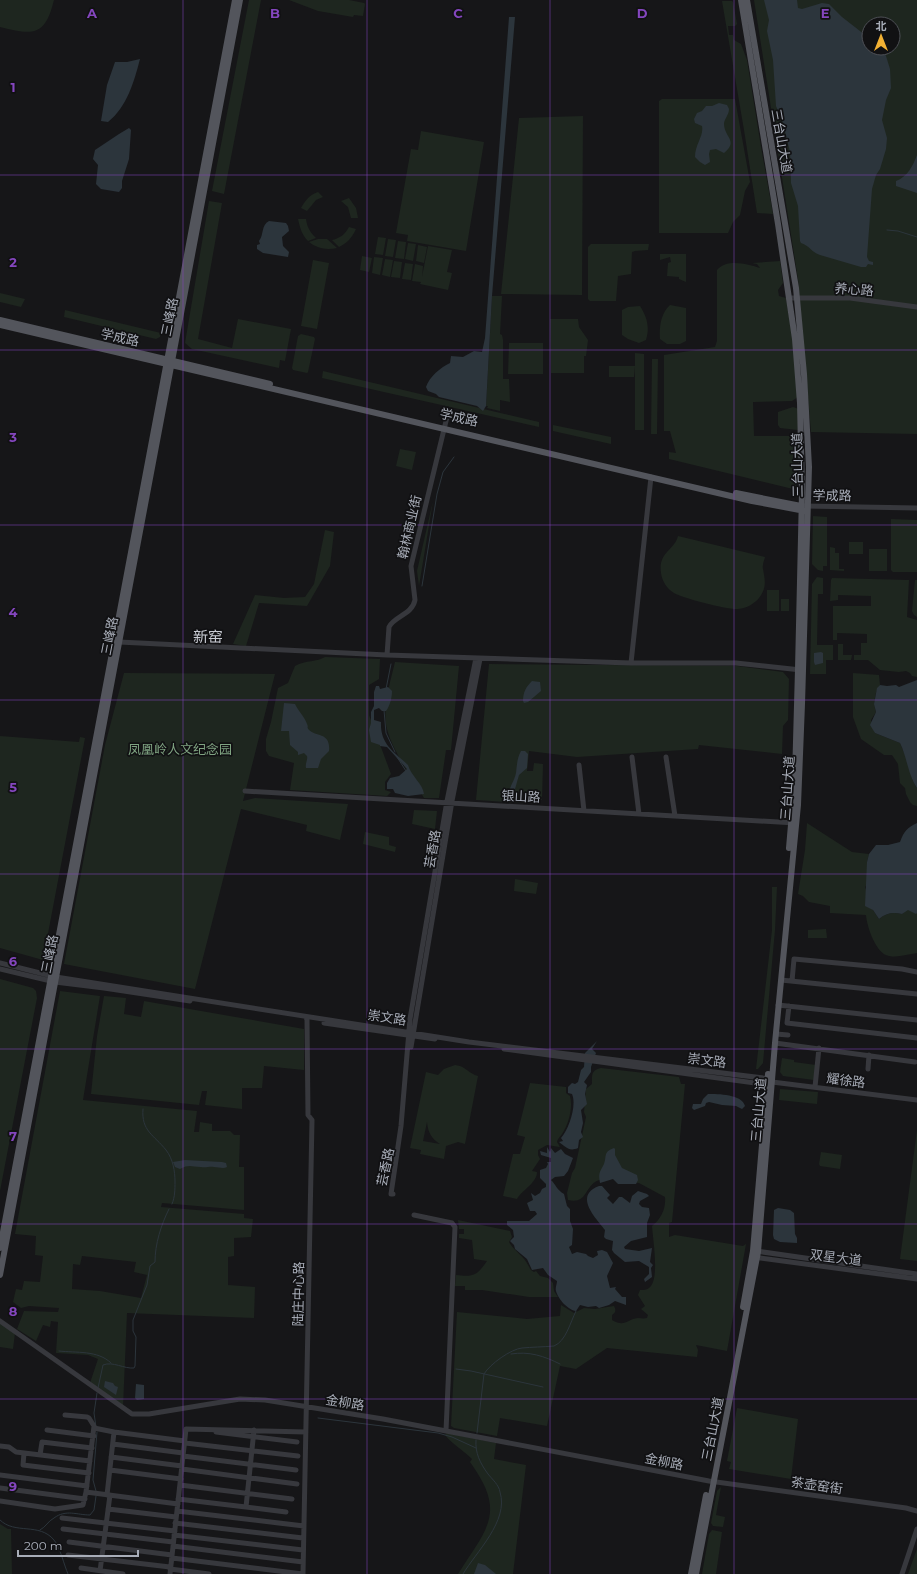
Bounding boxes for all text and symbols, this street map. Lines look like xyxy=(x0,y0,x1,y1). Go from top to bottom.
text: A xyxy=(86,5,98,21)
text: B xyxy=(270,5,280,21)
text: C xyxy=(453,5,463,21)
text: D xyxy=(637,5,648,21)
text: E xyxy=(821,5,830,21)
north arrow xyxy=(861,16,901,56)
text: 北 xyxy=(876,19,887,33)
text: 1 xyxy=(10,79,16,95)
street label: 三台山大道 xyxy=(768,108,796,174)
text: 2 xyxy=(9,254,17,270)
street label: 养心路 xyxy=(834,280,874,298)
street label: 三峰路 xyxy=(157,296,181,338)
street label: 学成路 xyxy=(99,325,141,349)
street label: 学成路 xyxy=(438,405,480,429)
text: 3 xyxy=(8,429,17,445)
street label: 三台山大道 xyxy=(788,432,806,498)
street label: 学成路 xyxy=(812,487,852,503)
street label: 翰林商业街 xyxy=(394,494,424,560)
text: 4 xyxy=(9,604,18,620)
street label: 三峰路 xyxy=(97,615,121,657)
district label: 新窑 xyxy=(193,627,223,646)
park label: 凤凰岭人文纪念园 xyxy=(128,741,232,757)
street label: 三台山大道 xyxy=(777,755,797,821)
text: 5 xyxy=(9,779,17,795)
street label: 银山路 xyxy=(501,787,541,805)
street label: 芸香路 xyxy=(421,828,443,870)
street label: 三峰路 xyxy=(37,933,61,975)
text: 6 xyxy=(9,953,18,969)
street label: 崇文路 xyxy=(366,1006,408,1028)
street label: 崇文路 xyxy=(687,1050,727,1070)
street label: 耀徐路 xyxy=(826,1070,866,1090)
street label: 三台山大道 xyxy=(747,1077,769,1143)
text: 7 xyxy=(9,1128,17,1144)
street label: 芸香路 xyxy=(373,1146,397,1188)
street label: 双星大道 xyxy=(809,1246,863,1268)
street label: 陆庄中心路 xyxy=(289,1261,307,1327)
text: 8 xyxy=(9,1303,18,1319)
street label: 金柳路 xyxy=(324,1391,366,1413)
street label: 三台山大道 xyxy=(698,1396,726,1462)
street label: 金柳路 xyxy=(643,1449,685,1473)
street label: 茶壶窑街 xyxy=(790,1473,844,1497)
text: 9 xyxy=(9,1478,17,1494)
scale bar xyxy=(18,1532,138,1558)
text: 200 m xyxy=(24,1538,63,1553)

